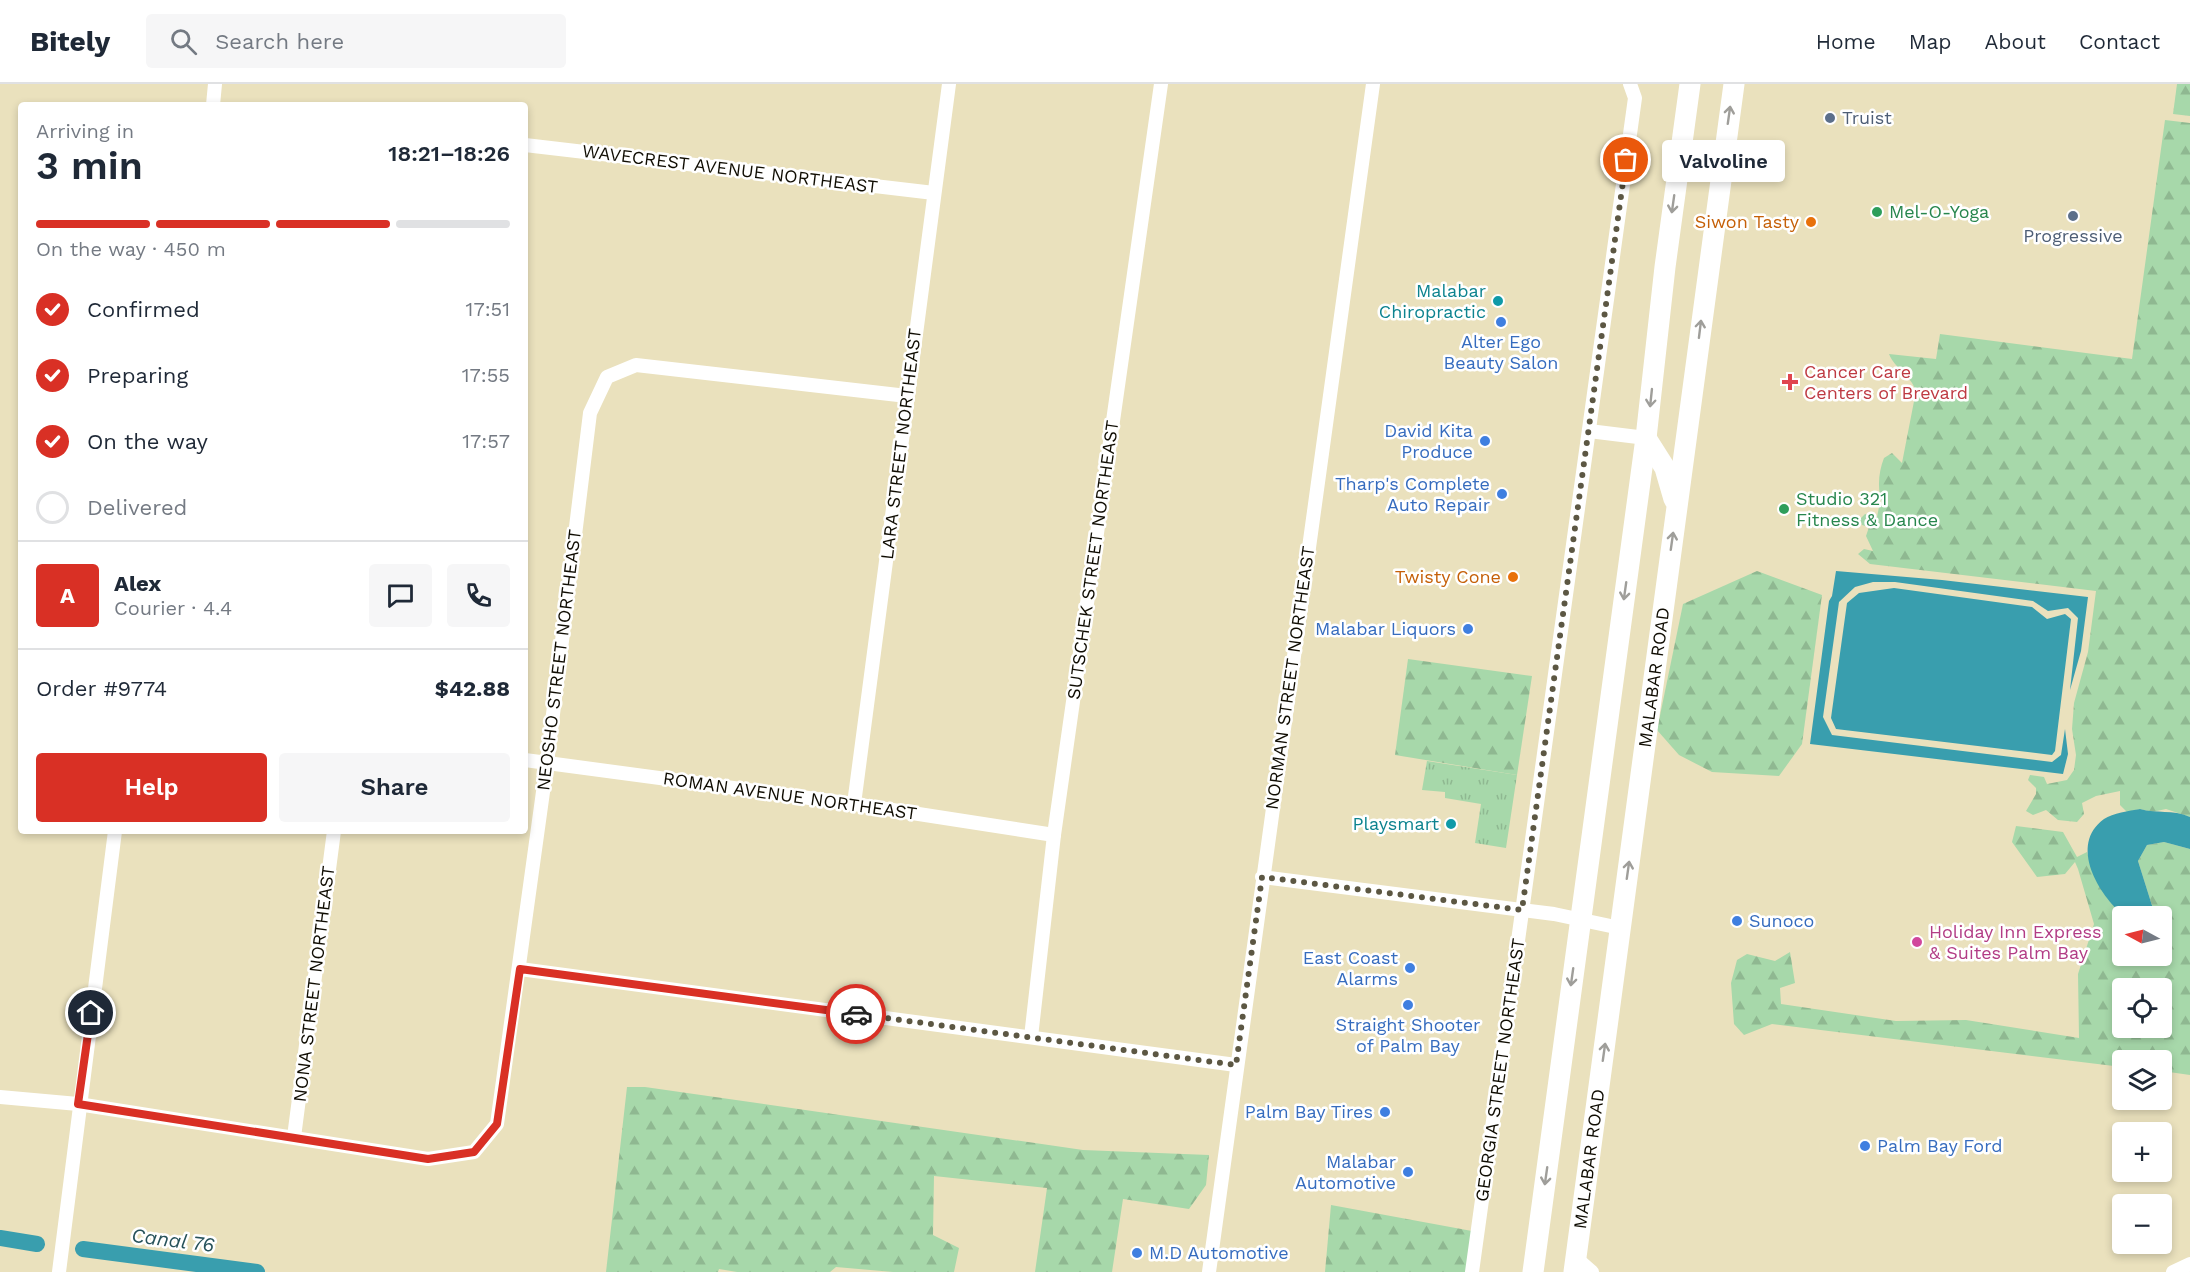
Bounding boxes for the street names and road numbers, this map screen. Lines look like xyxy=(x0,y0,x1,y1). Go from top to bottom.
street label: WAVECREST AVENUE NORTHEAST xyxy=(581,140,879,197)
street label: LARA STREET NORTHEAST xyxy=(876,327,925,561)
street label: SUTSCHEK STREET NORTHEAST xyxy=(1063,419,1123,701)
street label: NEOSHO STREET NORTHEAST xyxy=(532,528,585,792)
street label: NORMAN STREET NORTHEAST xyxy=(1261,545,1318,811)
street label: MALABAR ROAD xyxy=(1634,606,1673,749)
street label: ROMAN AVENUE NORTHEAST xyxy=(662,767,919,824)
street label: NONA STREET NORTHEAST xyxy=(289,864,338,1103)
street label: GEORGIA STREET NORTHEAST xyxy=(1471,937,1528,1203)
street label: MALABAR ROAD xyxy=(1569,1088,1609,1230)

